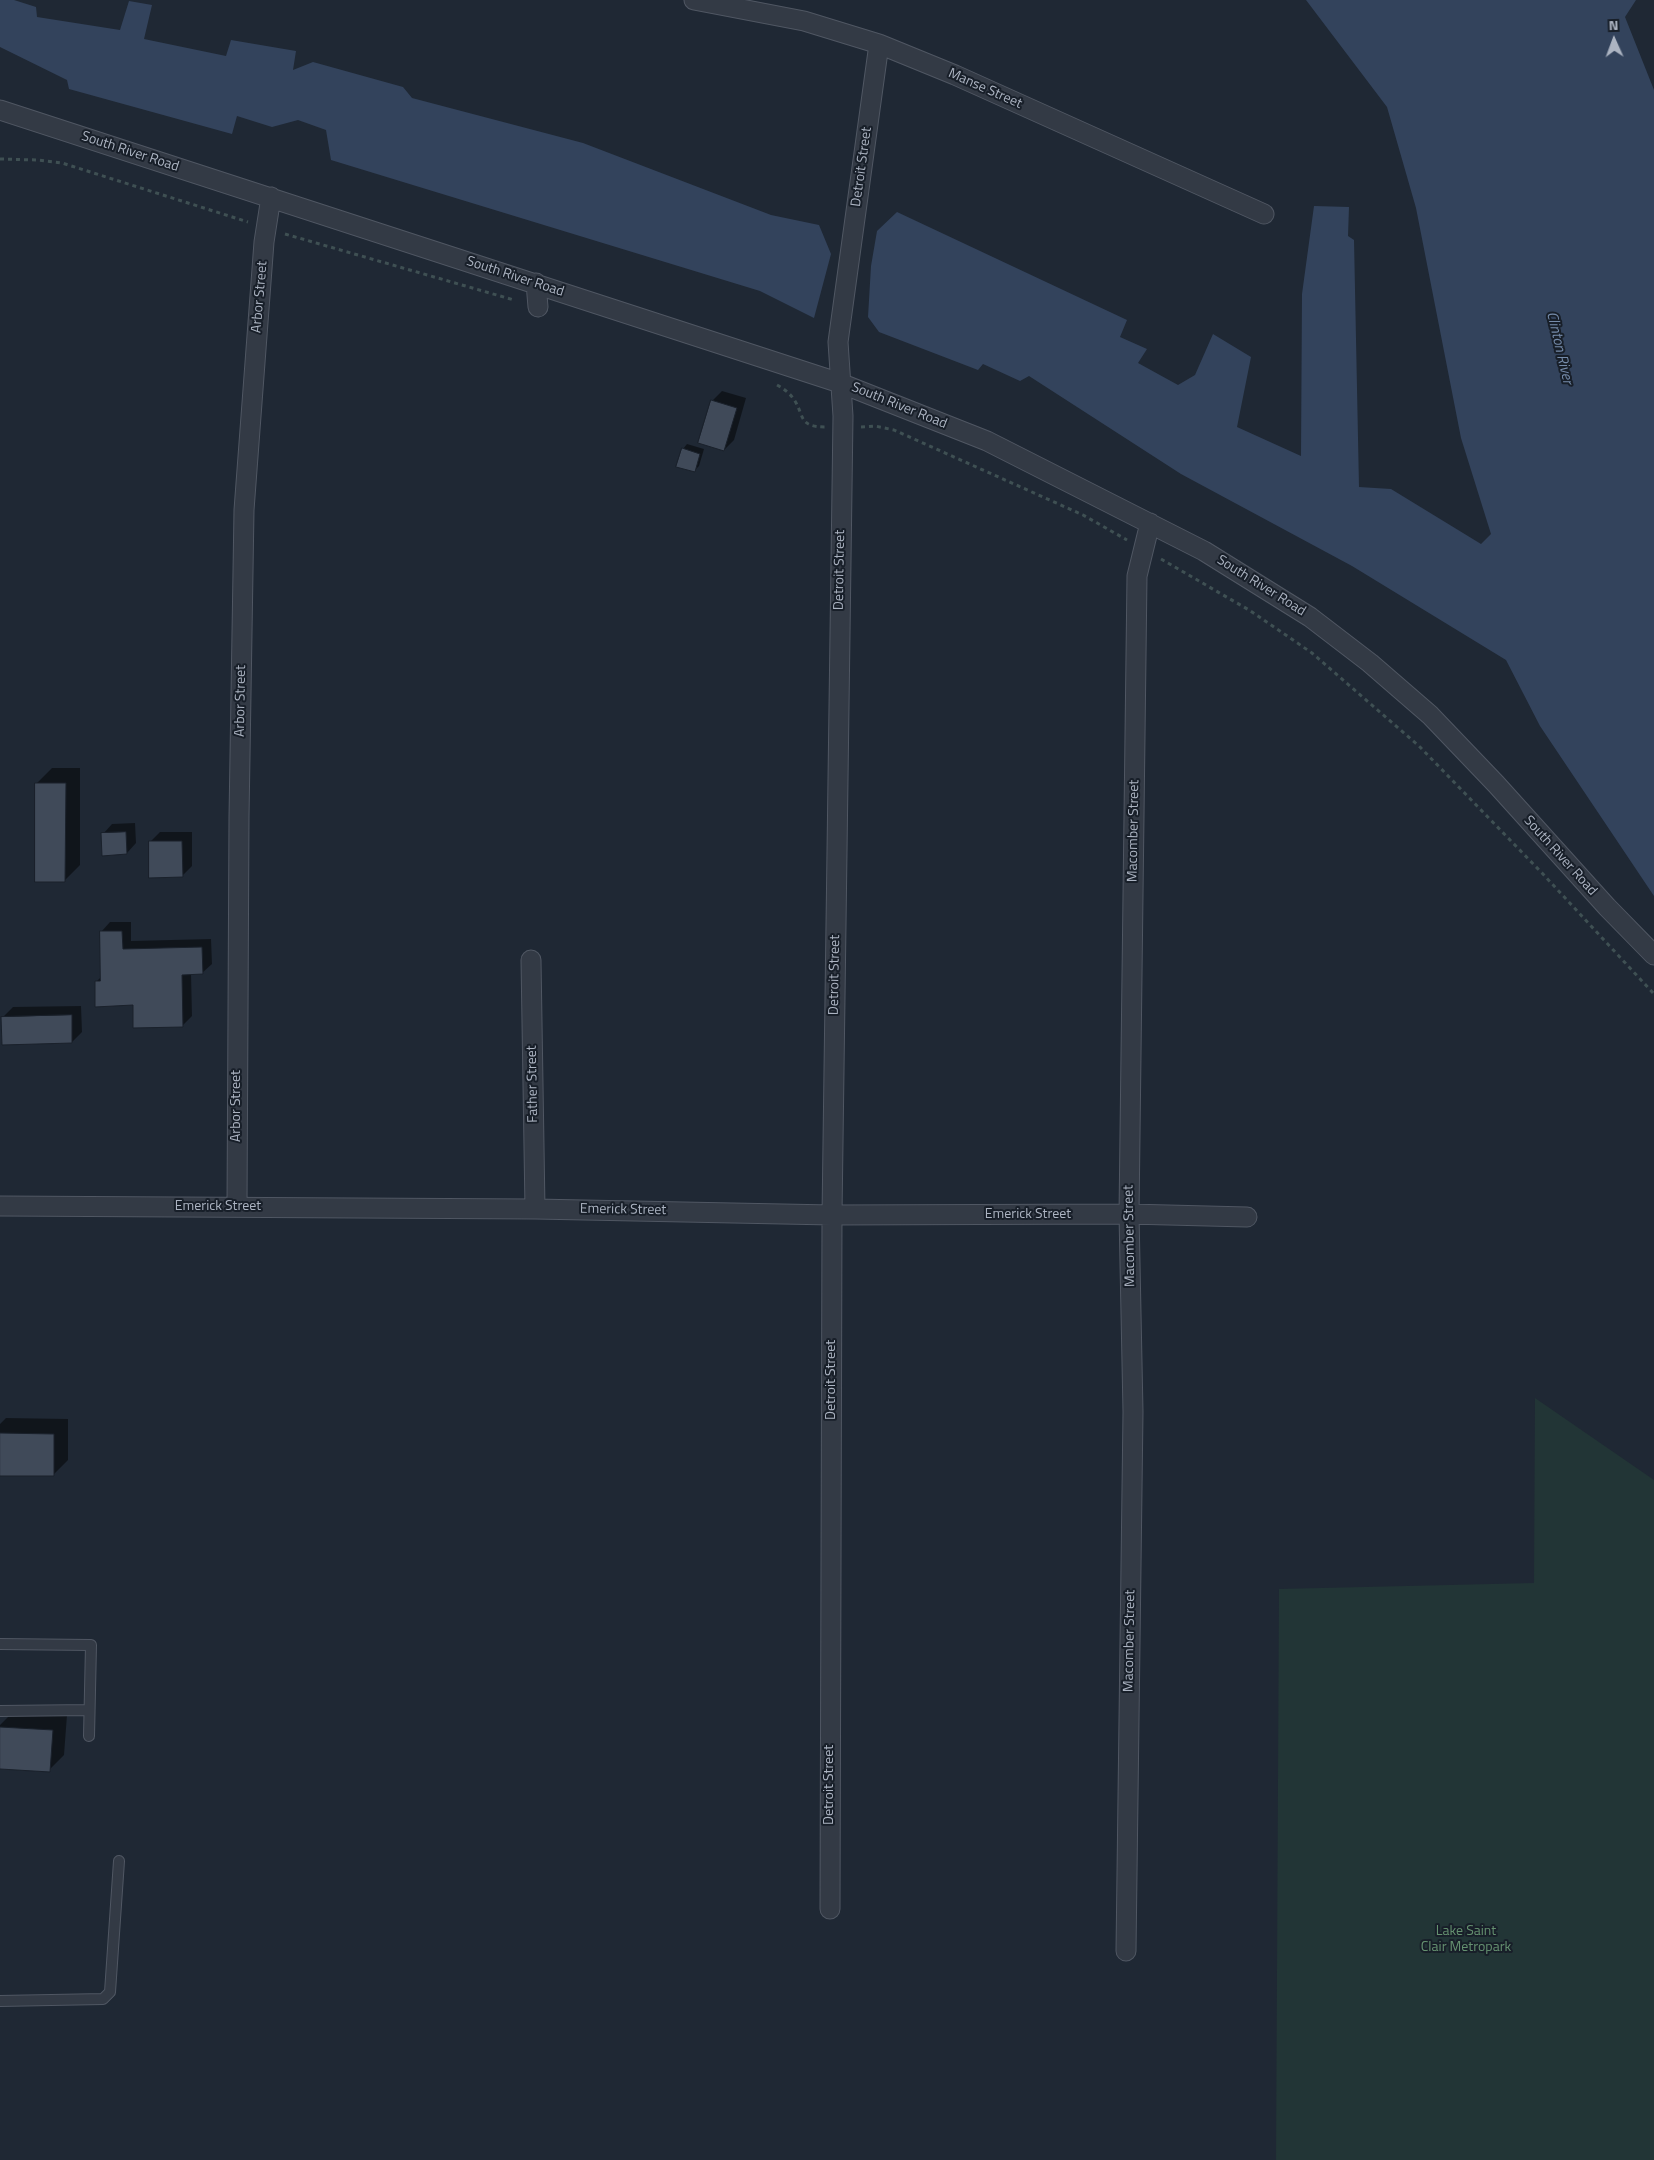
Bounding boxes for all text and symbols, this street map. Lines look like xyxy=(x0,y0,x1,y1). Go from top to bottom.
text: N xyxy=(1608,14,1619,35)
north arrow xyxy=(1589,15,1639,65)
street label: Manse Street xyxy=(945,65,1025,113)
street label: Detroit Street xyxy=(848,126,876,208)
street label: South River Road xyxy=(79,128,181,176)
street label: South River Road xyxy=(464,253,566,301)
street label: Arbor Street xyxy=(248,260,272,334)
water label: Clinton River xyxy=(1542,310,1576,386)
street label: South River Road xyxy=(849,379,949,433)
street label: Detroit Street xyxy=(831,530,849,610)
street label: South River Road xyxy=(1213,552,1309,620)
street label: Arbor Street xyxy=(232,665,250,737)
street label: Macomber Street xyxy=(1125,780,1143,882)
street label: South River Road xyxy=(1520,813,1600,899)
street label: Detroit Street xyxy=(826,935,844,1015)
street label: Father Street xyxy=(524,1045,542,1123)
street label: Arbor Street xyxy=(229,1070,245,1142)
street label: Macomber Street xyxy=(1121,1185,1139,1287)
street label: Emerick Street xyxy=(175,1199,261,1215)
street label: Emerick Street xyxy=(580,1201,666,1219)
street label: Emerick Street xyxy=(985,1207,1071,1223)
street label: Detroit Street xyxy=(824,1340,840,1420)
street label: Macomber Street xyxy=(1121,1590,1139,1692)
street label: Detroit Street xyxy=(822,1745,838,1825)
park label: Lake Saint Clair Metropark xyxy=(1421,1924,1511,1956)

